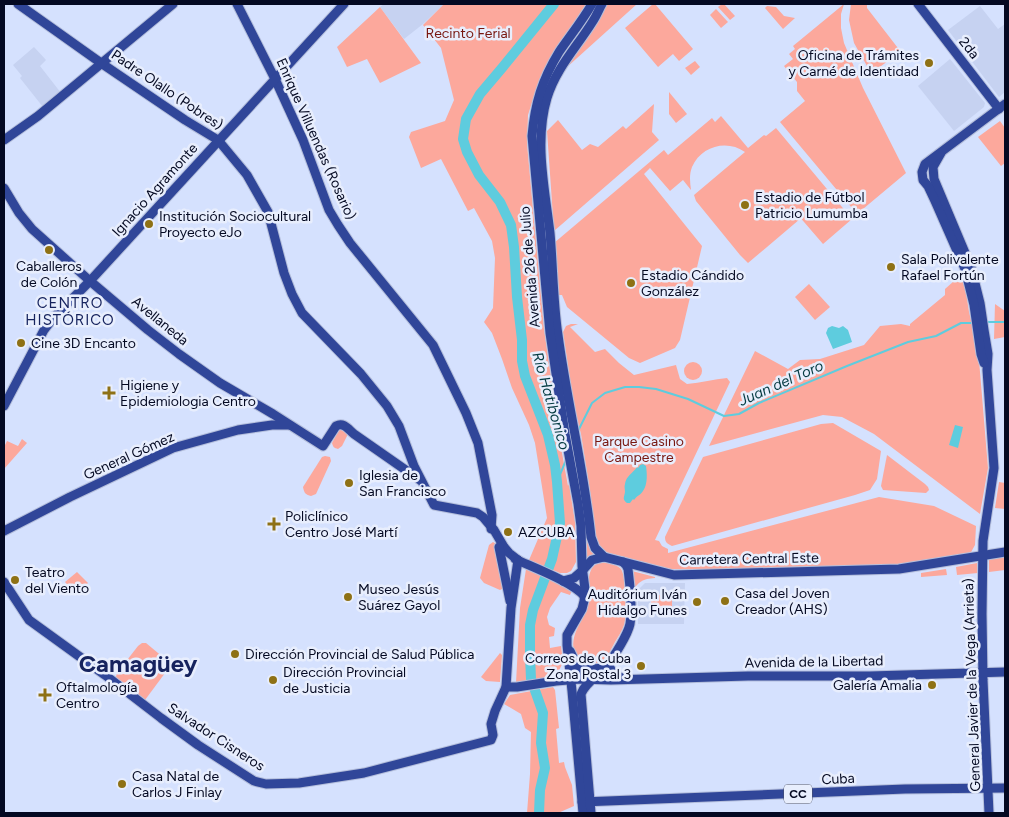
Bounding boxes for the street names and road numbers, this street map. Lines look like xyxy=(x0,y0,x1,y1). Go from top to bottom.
street label: 2da xyxy=(955,34,983,62)
street label: Padre Olallo (Pobres) xyxy=(108,46,226,134)
street label: Enrique Villuendas (Rosario) xyxy=(273,55,359,223)
street label: Ignacio Agramonte xyxy=(109,140,202,240)
street label: Avenida 26 de Julio xyxy=(516,206,544,328)
street label: Avellaneda xyxy=(128,293,192,349)
street label: General Gómez xyxy=(81,428,177,484)
street label: Carretera Central Este xyxy=(679,549,819,569)
street label: General Javier de la Vega (Arrieta) xyxy=(960,578,984,792)
street label: Avenida de la Libertad xyxy=(745,652,883,672)
street label: Salvador Cisneros xyxy=(164,699,268,775)
street label: Cuba xyxy=(821,770,855,788)
road number: CC xyxy=(784,784,812,804)

